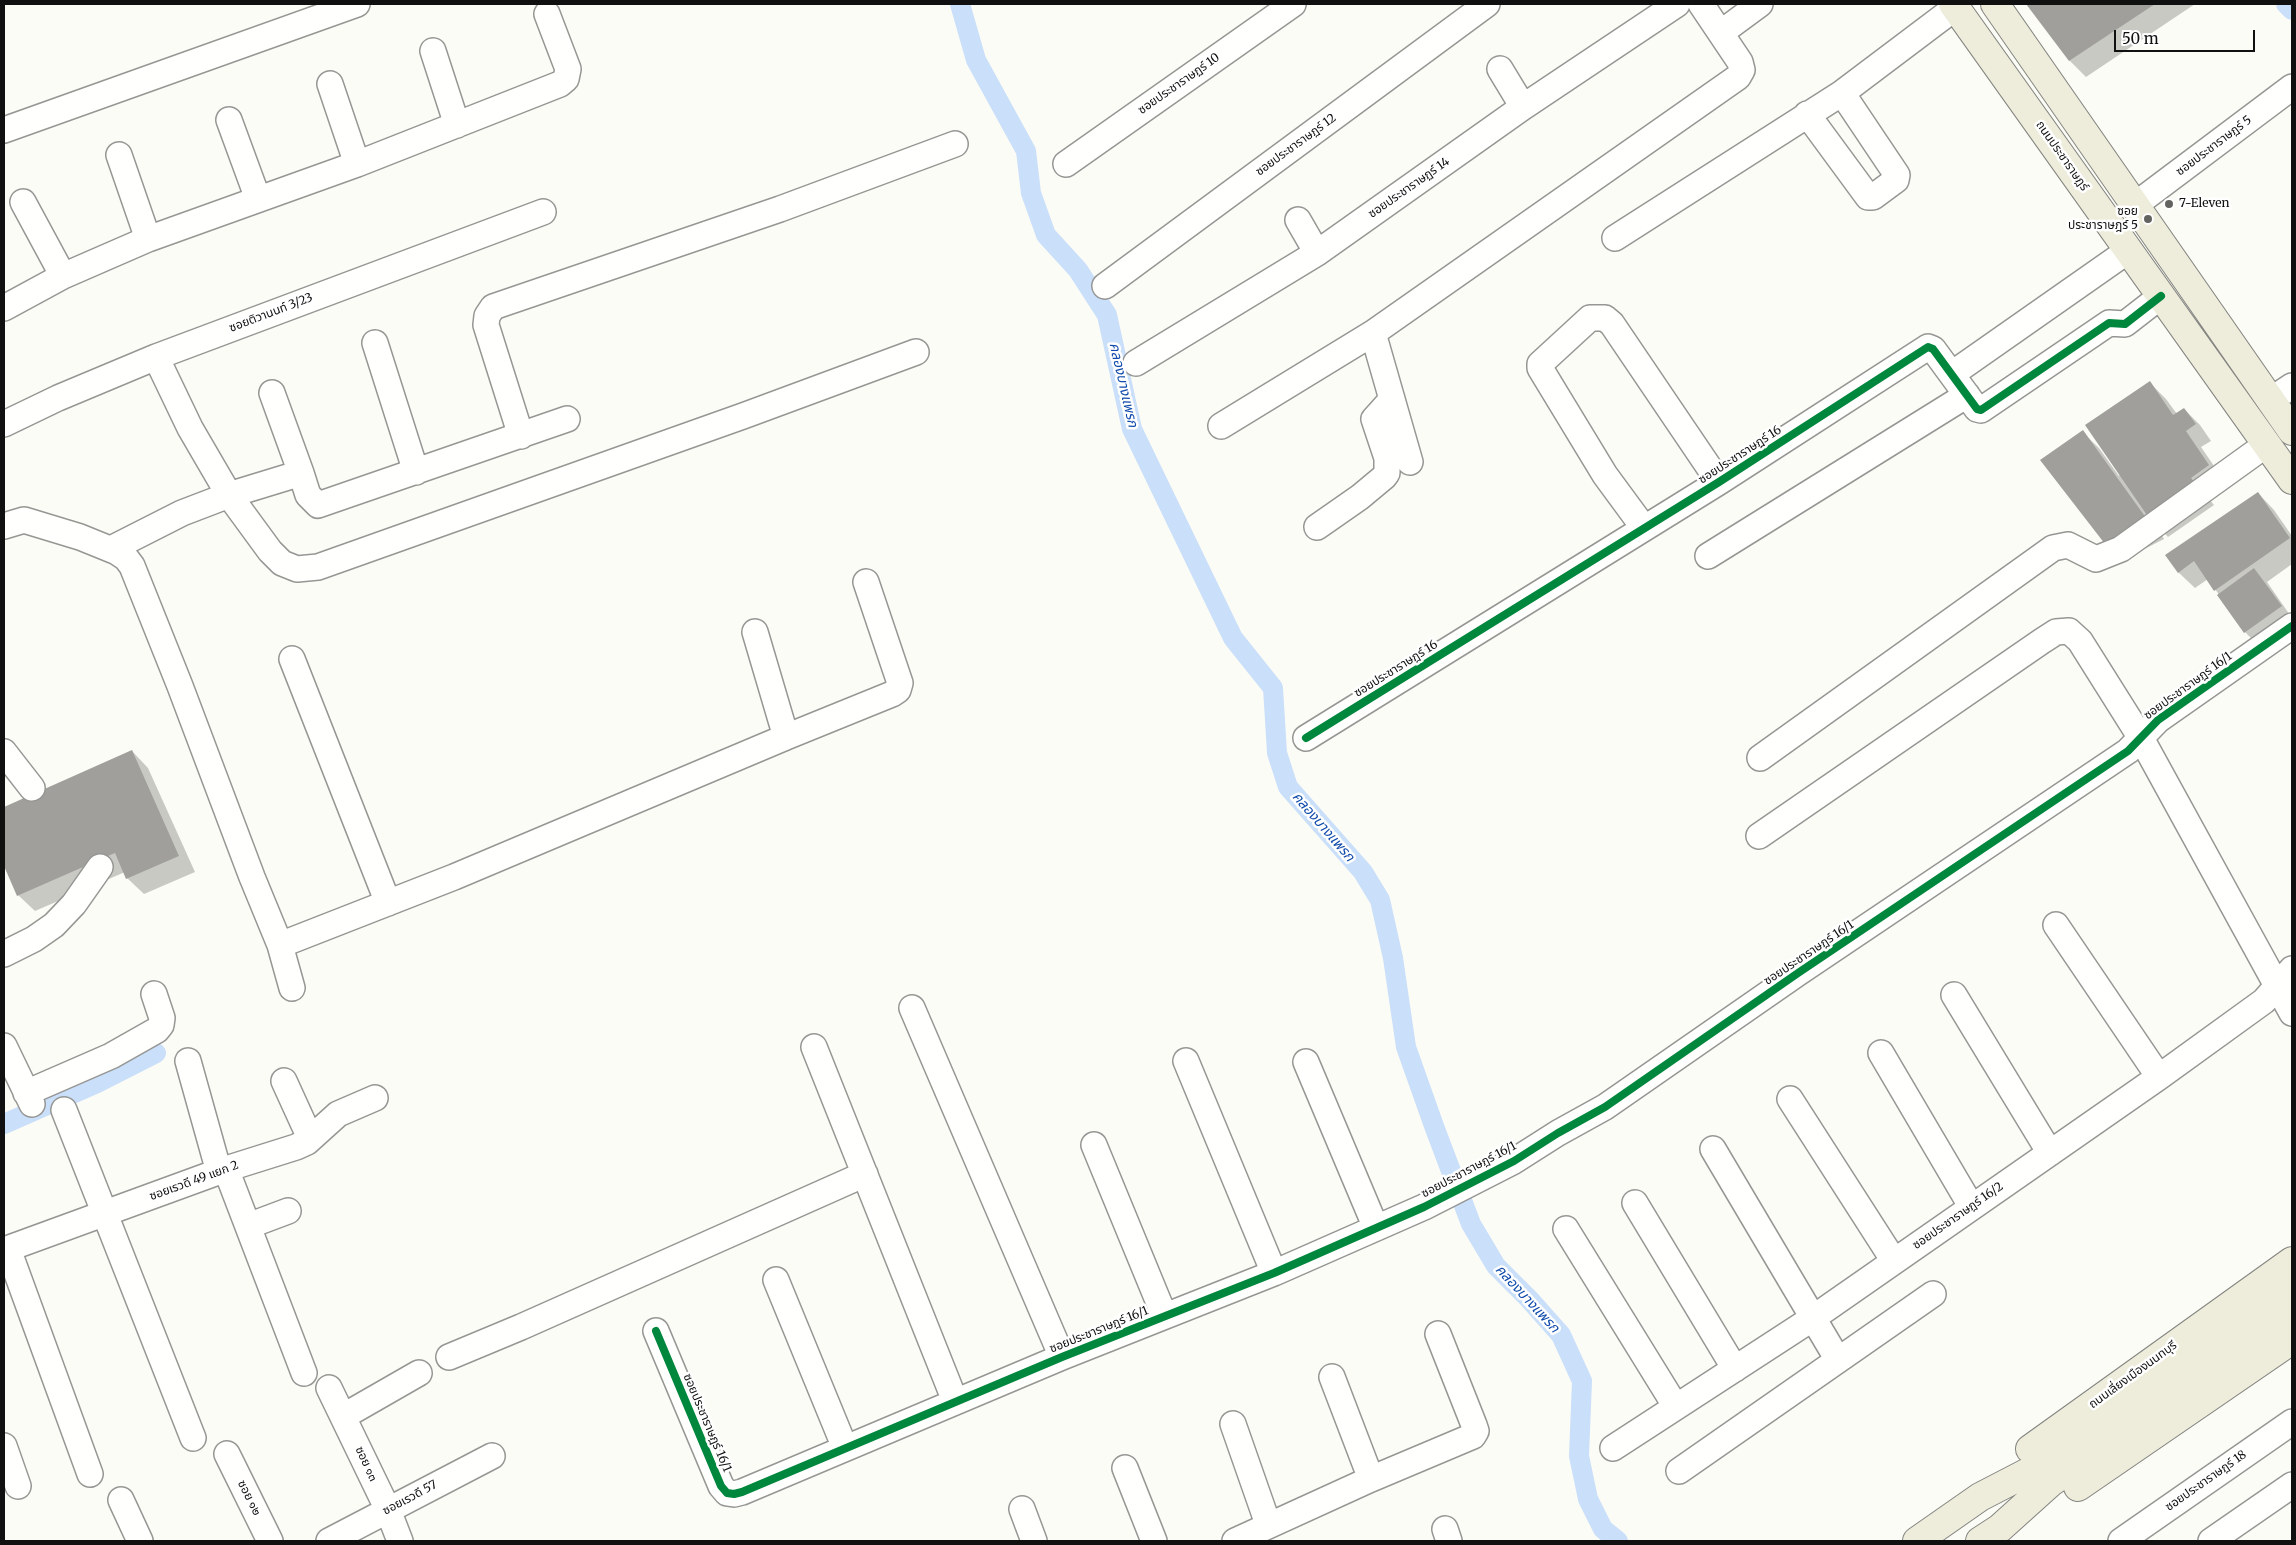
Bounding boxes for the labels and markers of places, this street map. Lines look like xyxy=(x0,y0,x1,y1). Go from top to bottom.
place label: 7-Eleven xyxy=(2179,197,2229,211)
marker: 7-Eleven xyxy=(2163,198,2175,210)
place label: ซอย ประชาราษฎร์ 5 xyxy=(2068,205,2138,233)
marker: ซอย ประชาราษฎร์ 5 xyxy=(2142,213,2154,225)

